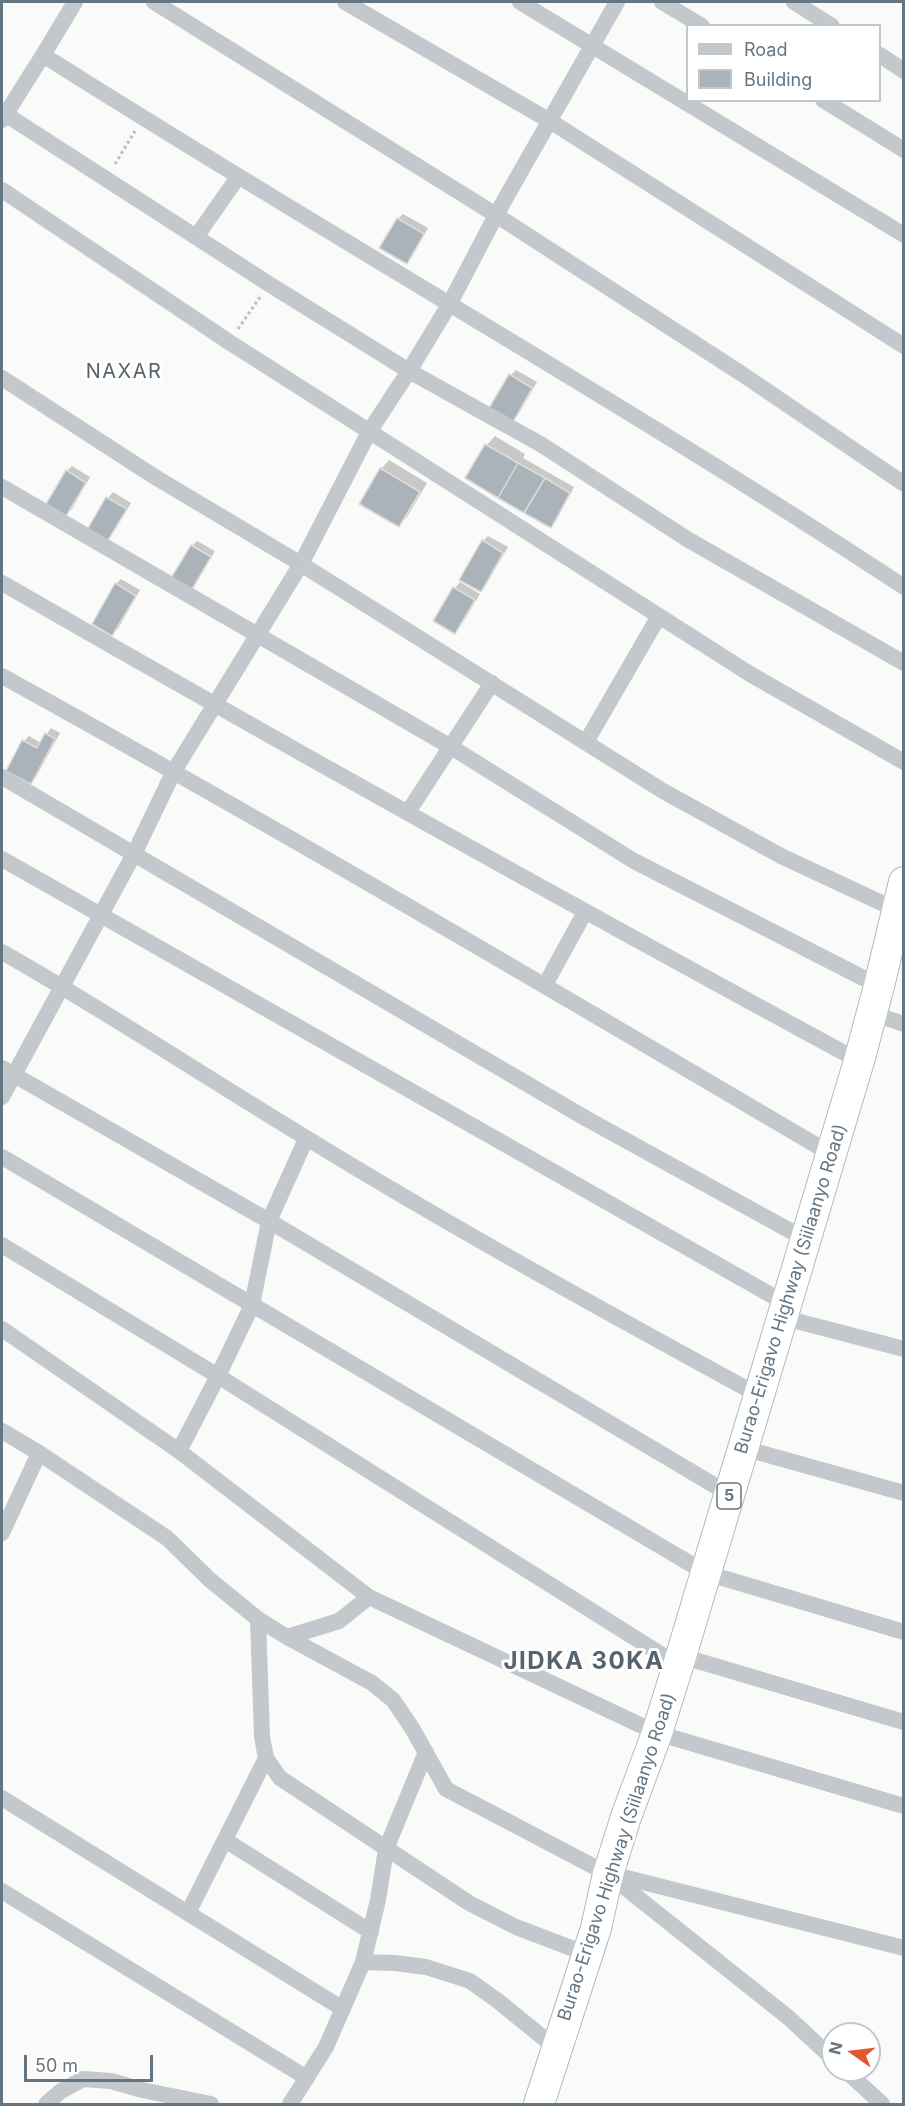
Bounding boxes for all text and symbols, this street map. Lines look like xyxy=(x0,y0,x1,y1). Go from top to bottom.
legend xyxy=(686,24,881,102)
text: Road xyxy=(744,39,787,60)
text: Building xyxy=(744,69,812,90)
district label: NAXAR xyxy=(86,360,162,384)
street label: Burao-Erigavo Highway (Siilaanyo Road) xyxy=(730,1122,852,1456)
road number: 5 xyxy=(717,1483,741,1509)
district label: JIDKA 30KA xyxy=(504,1648,664,1676)
street label: Burao-Erigavo Highway (Siilaanyo Road) xyxy=(554,1690,680,2024)
north arrow xyxy=(821,2022,881,2082)
text: N xyxy=(824,2040,847,2056)
scale bar xyxy=(27,2043,156,2081)
text: 50 m xyxy=(35,2055,78,2076)

